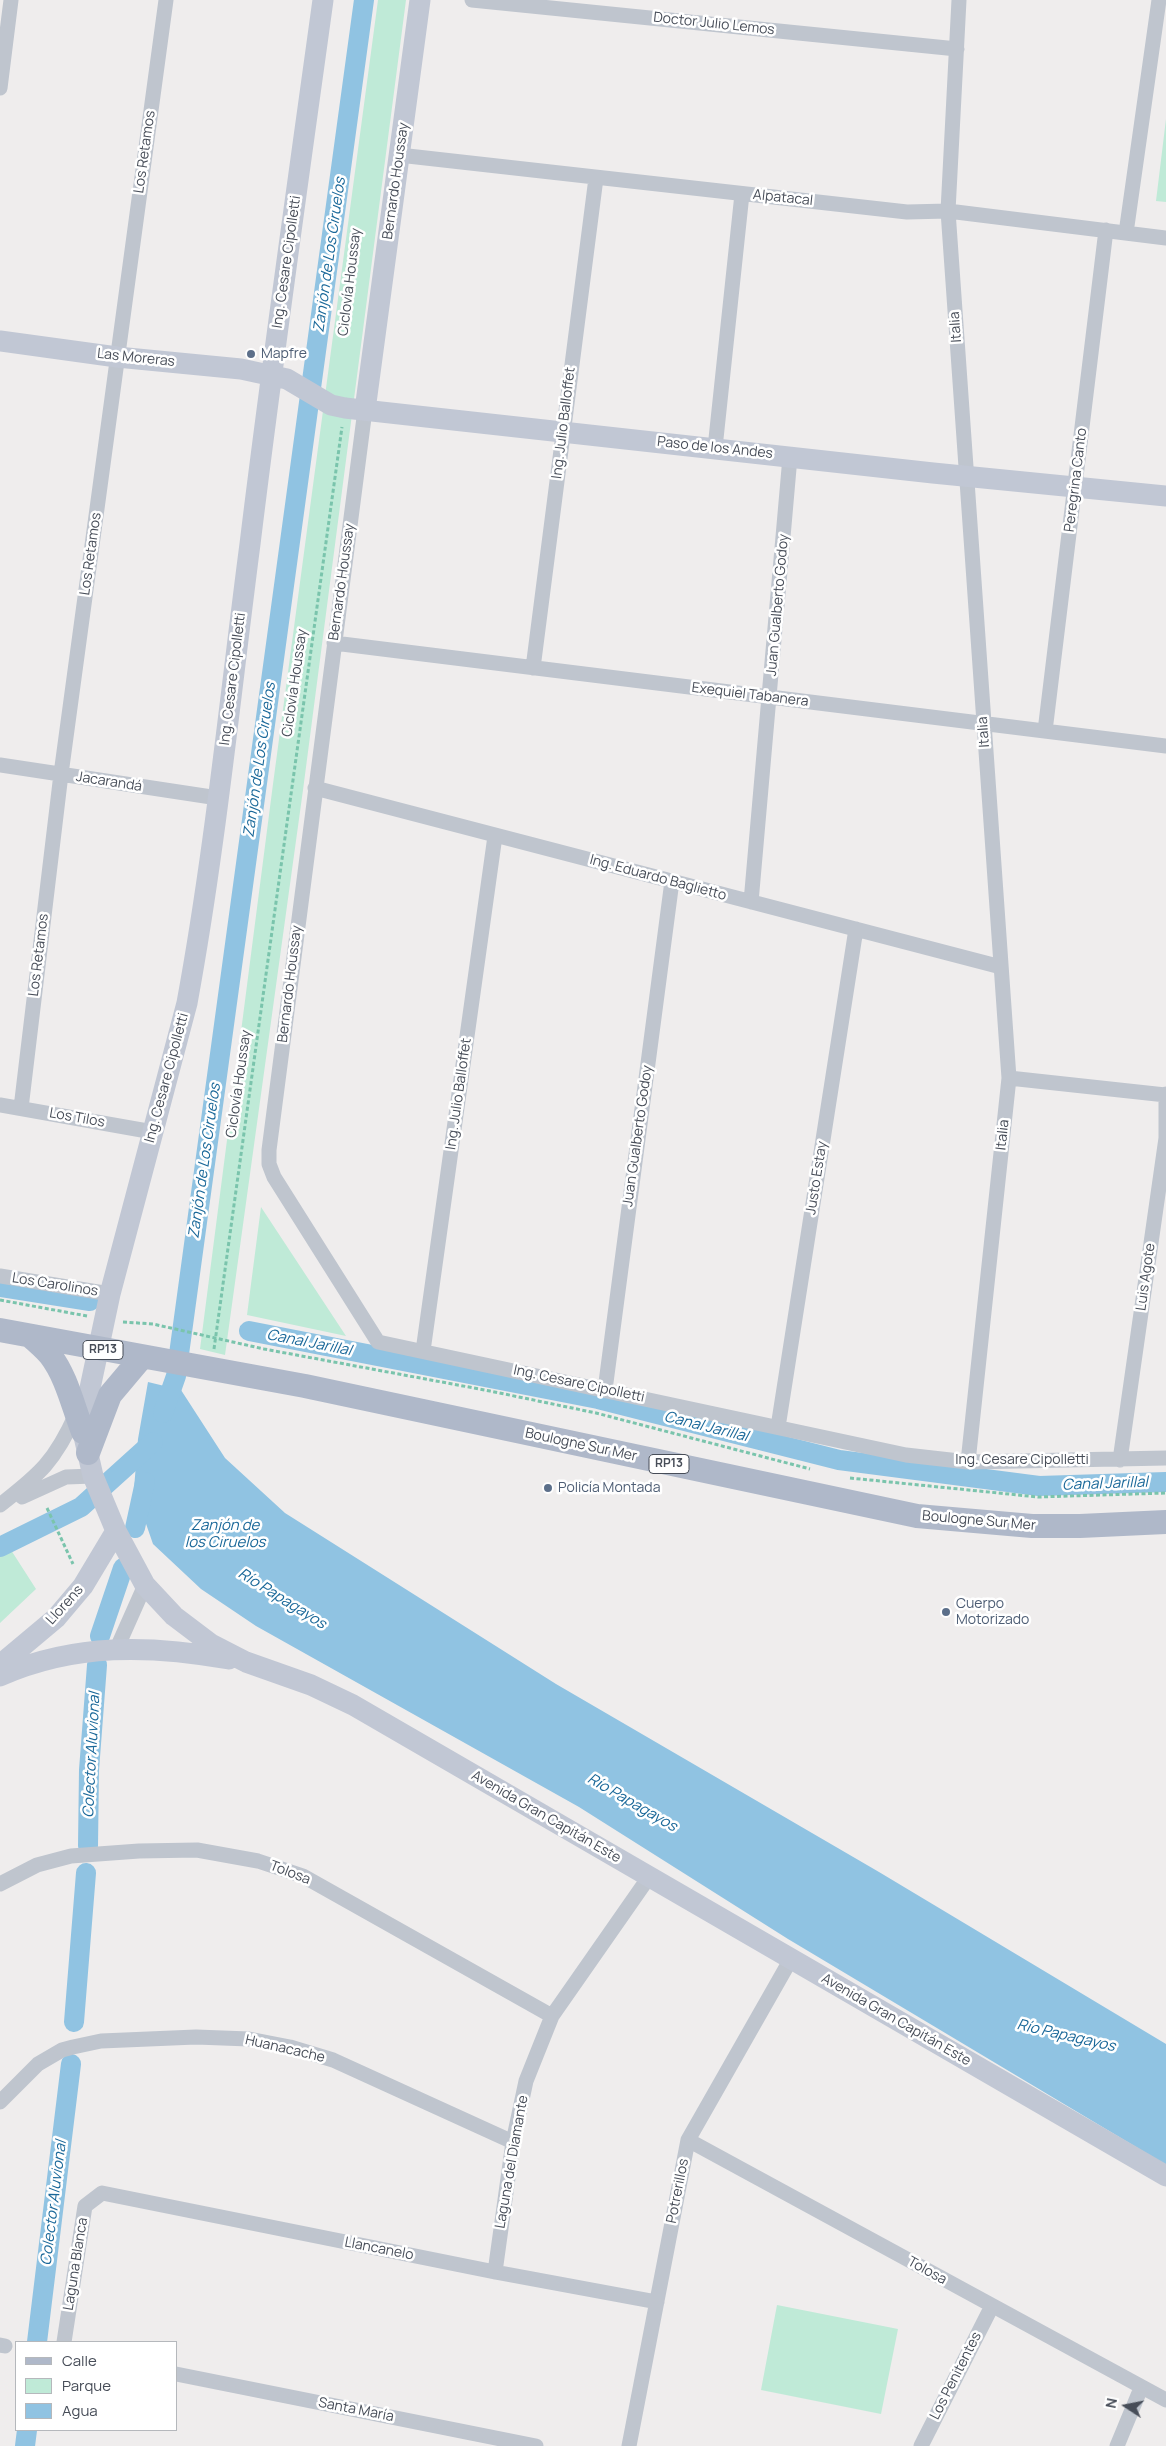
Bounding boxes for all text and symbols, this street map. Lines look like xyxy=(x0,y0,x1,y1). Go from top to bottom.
street label: Doctor Julio Lemos xyxy=(653,9,775,39)
street label: Los Retamos xyxy=(131,110,159,194)
street label: Bernardo Houssay xyxy=(379,121,413,241)
water label: Zanjón de Los Ciruelos xyxy=(310,176,350,334)
street label: Alpatacal xyxy=(752,186,814,210)
street label: Ing. Cesare Cipolletti xyxy=(269,195,305,329)
street label: Ciclovía Houssay xyxy=(335,227,365,337)
street label: Italia xyxy=(947,311,965,343)
street label: Las Moreras xyxy=(96,346,176,370)
place label: Mapfre xyxy=(261,346,307,362)
marker: Mapfre xyxy=(245,348,257,360)
street label: Ing. Julio Balloffet xyxy=(549,366,579,480)
street label: Peregrina Canto xyxy=(1061,427,1091,533)
street label: Paso de los Andes xyxy=(656,434,774,462)
street label: Los Retamos xyxy=(77,512,105,596)
street label: Bernardo Houssay xyxy=(325,522,359,642)
street label: Juan Gualberto Godoy xyxy=(763,533,793,677)
street label: Ing. Cesare Cipolletti xyxy=(217,612,249,746)
street label: Ciclovía Houssay xyxy=(279,628,311,738)
street label: Exequiel Tabanera xyxy=(691,679,809,711)
water label: Zanjón de Los Ciruelos xyxy=(240,681,280,839)
street label: Italia xyxy=(975,716,993,748)
street label: Jacarandá xyxy=(75,768,143,796)
street label: Ing. Eduardo Baglietto xyxy=(588,852,728,904)
street label: Los Retamos xyxy=(26,913,52,997)
street label: Bernardo Houssay xyxy=(274,925,306,1043)
street label: Ing. Cesare Cipolletti xyxy=(142,1011,192,1145)
street label: Ciclovía Houssay xyxy=(223,1029,255,1139)
street label: Ing. Julio Balloffet xyxy=(443,1037,475,1151)
street label: Juan Gualberto Godoy xyxy=(620,1064,656,1208)
water label: Zanjón de Los Ciruelos xyxy=(185,1082,225,1240)
street label: Los Tilos xyxy=(48,1105,106,1131)
street label: Italia xyxy=(993,1119,1013,1151)
street label: Justo Estay xyxy=(803,1140,831,1216)
street label: Luis Agote xyxy=(1133,1242,1159,1312)
street label: Los Carolinos xyxy=(11,1270,99,1300)
water label: Canal Jarillal xyxy=(265,1326,353,1360)
road number: RP13 xyxy=(83,1340,123,1360)
street label: Ing. Cesare Cipolletti xyxy=(512,1362,646,1406)
water label: Canal Jarillal xyxy=(662,1408,750,1446)
street label: Boulogne Sur Mer xyxy=(523,1425,639,1465)
street label: Ing. Cesare Cipolletti xyxy=(955,1452,1089,1468)
road number: RP13 xyxy=(649,1455,689,1474)
water label: Canal Jarillal xyxy=(1062,1474,1148,1494)
place label: Policía Montada xyxy=(558,1480,660,1496)
marker: Policía Montada xyxy=(542,1482,554,1494)
street label: Boulogne Sur Mer xyxy=(921,1508,1037,1534)
water label: Zanjón de los Ciruelos xyxy=(185,1517,265,1552)
water label: Río Papagayos xyxy=(235,1565,329,1633)
street label: Llorens xyxy=(43,1582,87,1628)
place label: Cuerpo Motorizado xyxy=(956,1596,1029,1628)
marker: Cuerpo Motorizado xyxy=(940,1606,952,1618)
water label: Colector Aluvional xyxy=(80,1692,104,1818)
street label: Avenida Gran Capitán Este xyxy=(468,1767,624,1867)
water label: Río Papagayos xyxy=(584,1770,680,1836)
street label: Tolosa xyxy=(267,1858,313,1888)
street label: Avenida Gran Capitán Este xyxy=(818,1970,974,2070)
water label: Río Papagayos xyxy=(1015,2016,1117,2056)
street label: Huanacache xyxy=(243,2032,327,2066)
street label: Laguna del Diamante xyxy=(492,2094,532,2230)
water label: Colector Aluvional xyxy=(37,2139,71,2267)
street label: Potrerillos xyxy=(663,2157,693,2225)
street label: Laguna Blanca xyxy=(60,2216,92,2312)
street label: Llancanelo xyxy=(343,2234,415,2264)
street label: Tolosa xyxy=(905,2253,949,2289)
street label: Los Penitentes xyxy=(927,2329,985,2423)
legend xyxy=(15,2341,178,2431)
text: Calle xyxy=(62,2350,97,2371)
text: Parque xyxy=(62,2375,111,2396)
north arrow xyxy=(1101,2381,1151,2431)
street label: Santa María xyxy=(317,2394,395,2426)
text: N xyxy=(1100,2396,1121,2410)
text: Agua xyxy=(62,2400,98,2421)

